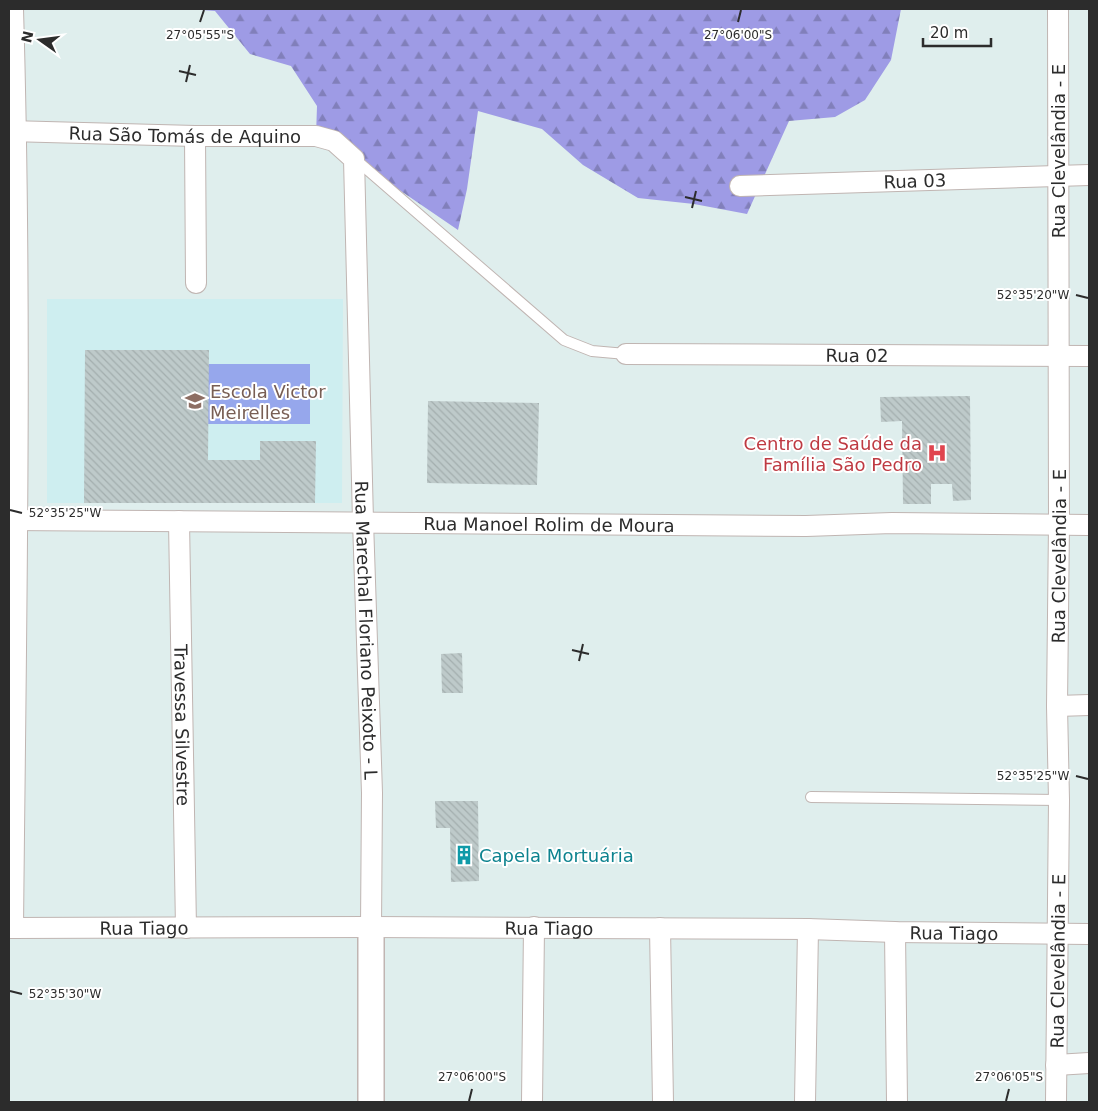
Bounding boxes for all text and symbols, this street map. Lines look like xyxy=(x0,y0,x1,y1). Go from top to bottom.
north arrow xyxy=(15,15,65,65)
scale bar xyxy=(923,15,990,47)
text: 20 m xyxy=(930,24,968,42)
text: 27°05'55"S xyxy=(166,28,234,42)
text: 27°06'00"S xyxy=(704,28,772,42)
text: N xyxy=(18,29,37,44)
street label: Rua Clevelândia - E xyxy=(1048,64,1069,238)
street label: Rua São Tomás de Aquino xyxy=(69,122,301,147)
street label: Rua 03 xyxy=(883,169,947,192)
text: 52°35'20"W xyxy=(997,288,1069,302)
street label: Rua 02 xyxy=(826,344,888,366)
place label: Escola Victor Meirelles xyxy=(210,381,326,423)
school or university icon: Escola Victor Meirelles xyxy=(184,390,206,412)
place label: Centro de Saúde da Família São Pedro xyxy=(743,433,922,475)
hospital icon: Centro de Saúde da Família São Pedro xyxy=(926,442,948,464)
street label: Rua Clevelândia - E xyxy=(1047,469,1070,643)
street label: Rua Marechal Floriano Peixoto - L xyxy=(352,480,382,780)
text: 52°35'25"W xyxy=(29,506,101,520)
street label: Rua Manoel Rolim de Moura xyxy=(423,513,675,536)
street label: Travessa Silvestre xyxy=(171,643,194,806)
text: 52°35'25"W xyxy=(997,769,1069,783)
building icon: Capela Mortuária xyxy=(453,844,475,866)
place label: Capela Mortuária xyxy=(479,845,634,866)
street label: Rua Clevelândia - E xyxy=(1046,874,1069,1048)
street label: Rua Tiago xyxy=(100,917,188,938)
street label: Rua Tiago xyxy=(505,917,593,939)
street label: Rua Tiago xyxy=(909,922,998,944)
text: 52°35'30"W xyxy=(29,987,101,1001)
text: 27°06'00"S xyxy=(438,1070,506,1084)
text: 27°06'05"S xyxy=(975,1070,1043,1084)

